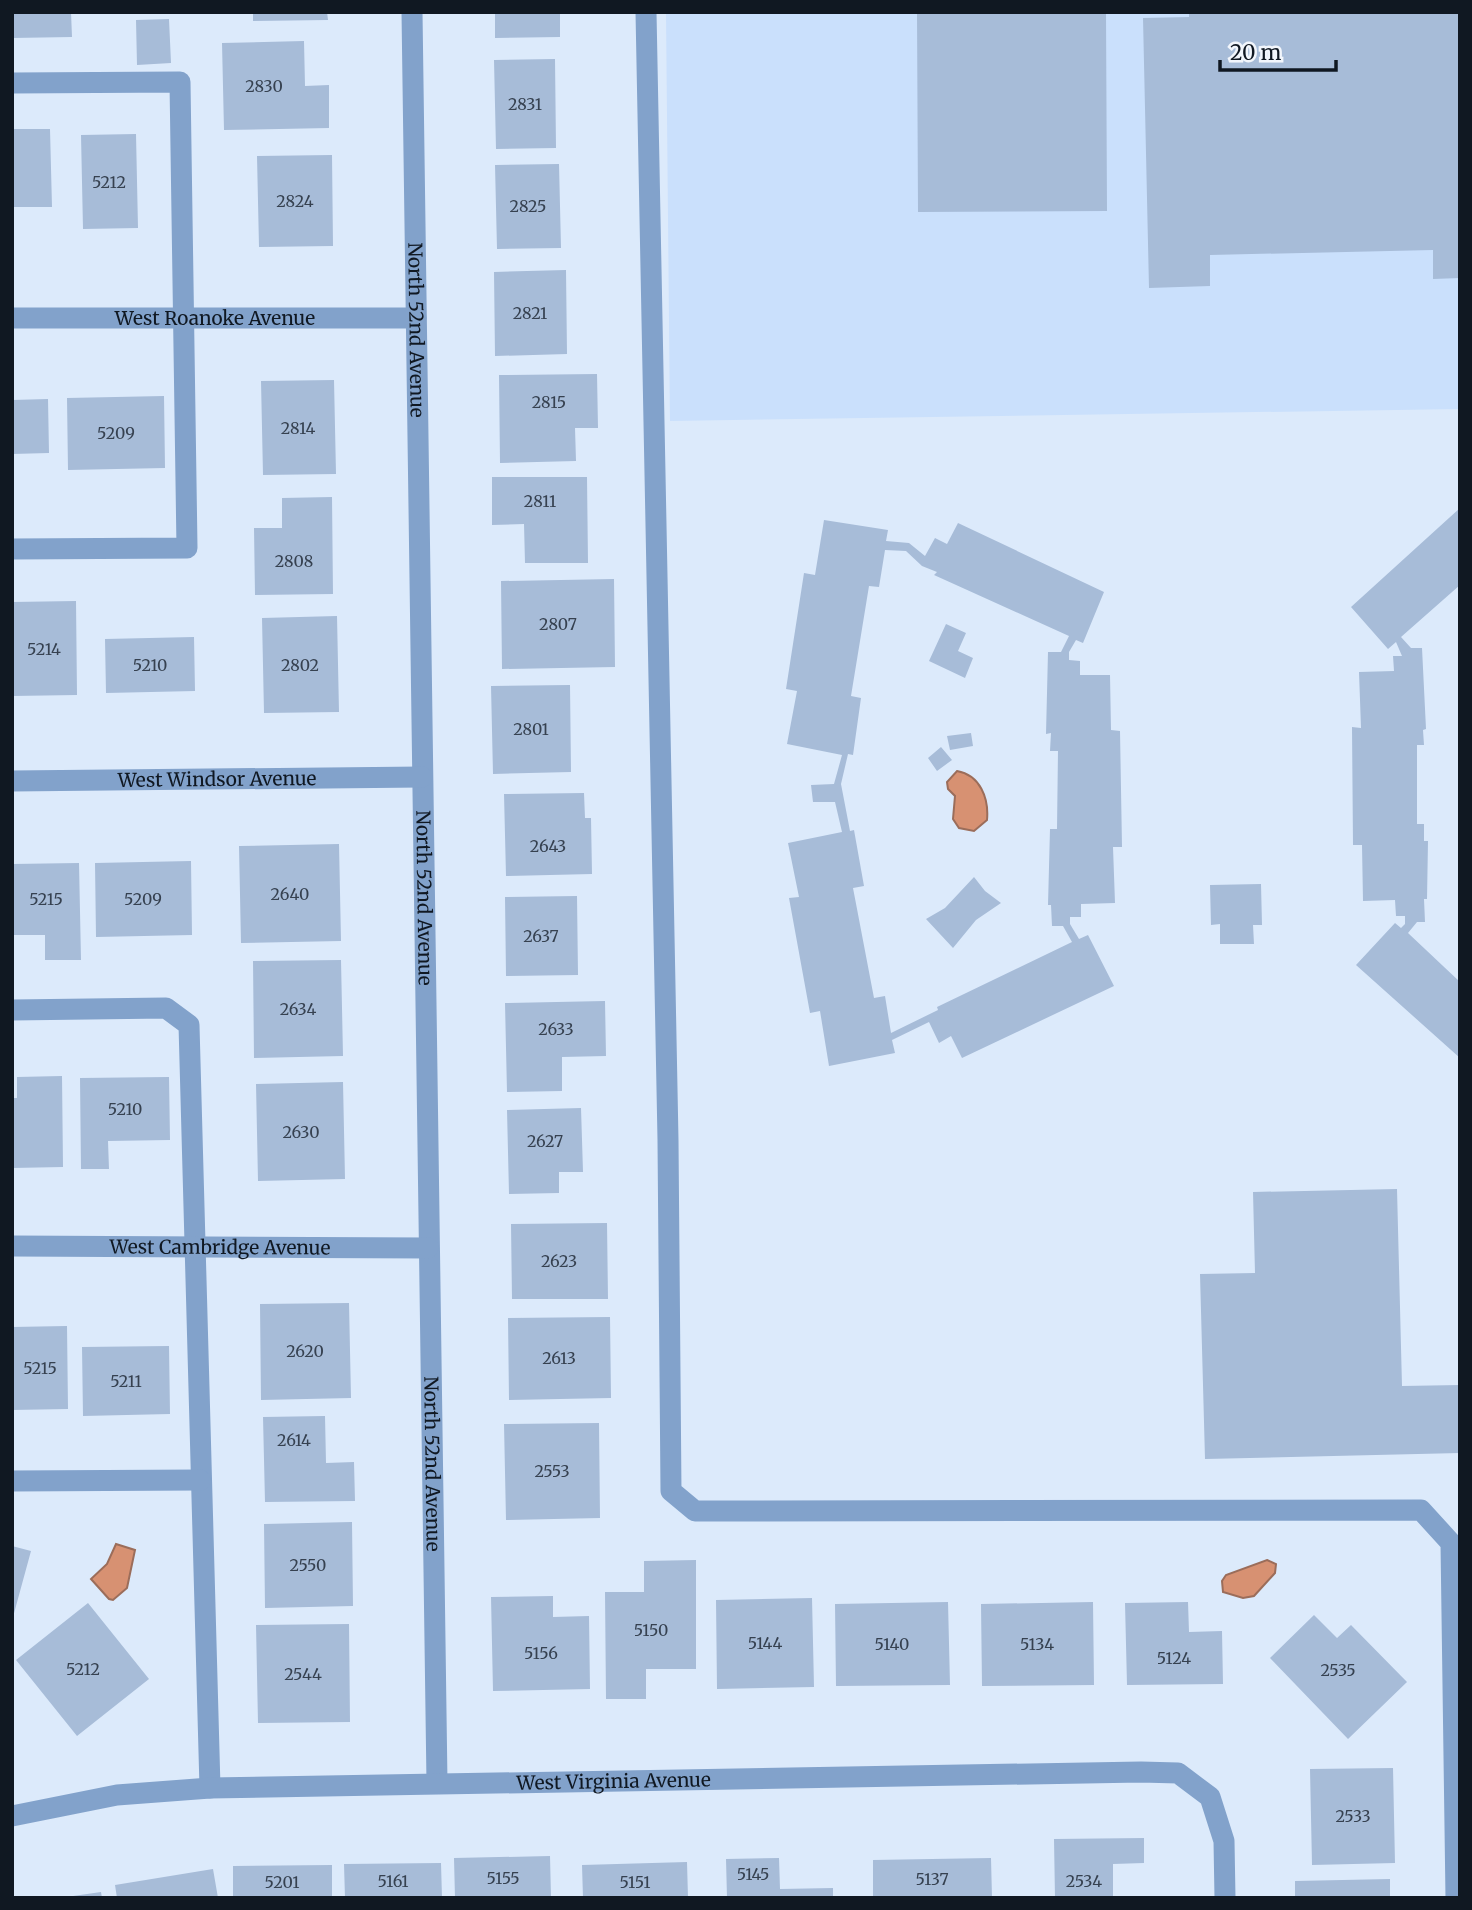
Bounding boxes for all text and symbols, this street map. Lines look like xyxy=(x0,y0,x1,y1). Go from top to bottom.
scale bar xyxy=(1220,28,1336,72)
text: 20 m xyxy=(1230,39,1282,66)
house number: 2830 xyxy=(245,76,283,96)
house number: 2831 xyxy=(508,94,542,114)
house number: 5212 xyxy=(92,172,126,192)
house number: 2824 xyxy=(276,191,314,211)
house number: 2825 xyxy=(510,196,546,216)
street label: North 52nd Avenue xyxy=(403,242,430,418)
house number: 2821 xyxy=(513,303,547,323)
street label: West Roanoke Avenue xyxy=(114,306,315,330)
house number: 2815 xyxy=(532,392,566,412)
house number: 2814 xyxy=(281,418,315,438)
house number: 5209 xyxy=(97,423,135,443)
house number: 2811 xyxy=(524,491,556,511)
house number: 2808 xyxy=(275,551,313,571)
house number: 2807 xyxy=(539,614,577,634)
house number: 5214 xyxy=(27,639,61,659)
house number: 5210 xyxy=(133,655,167,675)
house number: 2802 xyxy=(281,655,319,675)
house number: 2801 xyxy=(513,719,549,739)
street label: West Windsor Avenue xyxy=(117,766,317,792)
street label: North 52nd Avenue xyxy=(411,810,438,986)
house number: 2643 xyxy=(530,836,566,856)
house number: 2640 xyxy=(271,884,309,904)
house number: 5215 xyxy=(29,889,63,909)
house number: 5209 xyxy=(124,889,162,909)
house number: 2637 xyxy=(523,926,559,946)
house number: 2634 xyxy=(280,999,316,1019)
house number: 2633 xyxy=(538,1019,574,1039)
house number: 5210 xyxy=(108,1099,142,1119)
house number: 2630 xyxy=(282,1122,320,1142)
house number: 2627 xyxy=(527,1131,563,1151)
street label: West Cambridge Avenue xyxy=(109,1234,331,1260)
house number: 2623 xyxy=(541,1251,577,1271)
house number: 2620 xyxy=(286,1341,324,1361)
house number: 2613 xyxy=(542,1348,576,1368)
house number: 5215 xyxy=(23,1358,57,1378)
house number: 5211 xyxy=(110,1371,142,1391)
street label: North 52nd Avenue xyxy=(419,1376,446,1552)
house number: 2614 xyxy=(277,1430,311,1450)
house number: 2553 xyxy=(534,1461,570,1481)
house number: 2550 xyxy=(290,1555,326,1575)
house number: 5150 xyxy=(634,1620,668,1640)
house number: 5144 xyxy=(748,1633,782,1653)
house number: 5140 xyxy=(875,1634,909,1654)
house number: 5134 xyxy=(1020,1634,1054,1654)
house number: 5156 xyxy=(524,1643,558,1663)
house number: 5124 xyxy=(1157,1648,1191,1668)
house number: 5212 xyxy=(66,1659,100,1679)
house number: 2535 xyxy=(1320,1660,1356,1680)
house number: 2544 xyxy=(284,1664,322,1684)
street label: West Virginia Avenue xyxy=(515,1767,711,1795)
house number: 2533 xyxy=(1335,1806,1371,1826)
house number: 5145 xyxy=(737,1864,769,1884)
house number: 5155 xyxy=(486,1868,520,1888)
house number: 5137 xyxy=(915,1869,949,1889)
house number: 5161 xyxy=(378,1871,408,1891)
house number: 2534 xyxy=(1066,1871,1102,1891)
house number: 5201 xyxy=(265,1872,299,1892)
house number: 5151 xyxy=(619,1872,651,1892)

